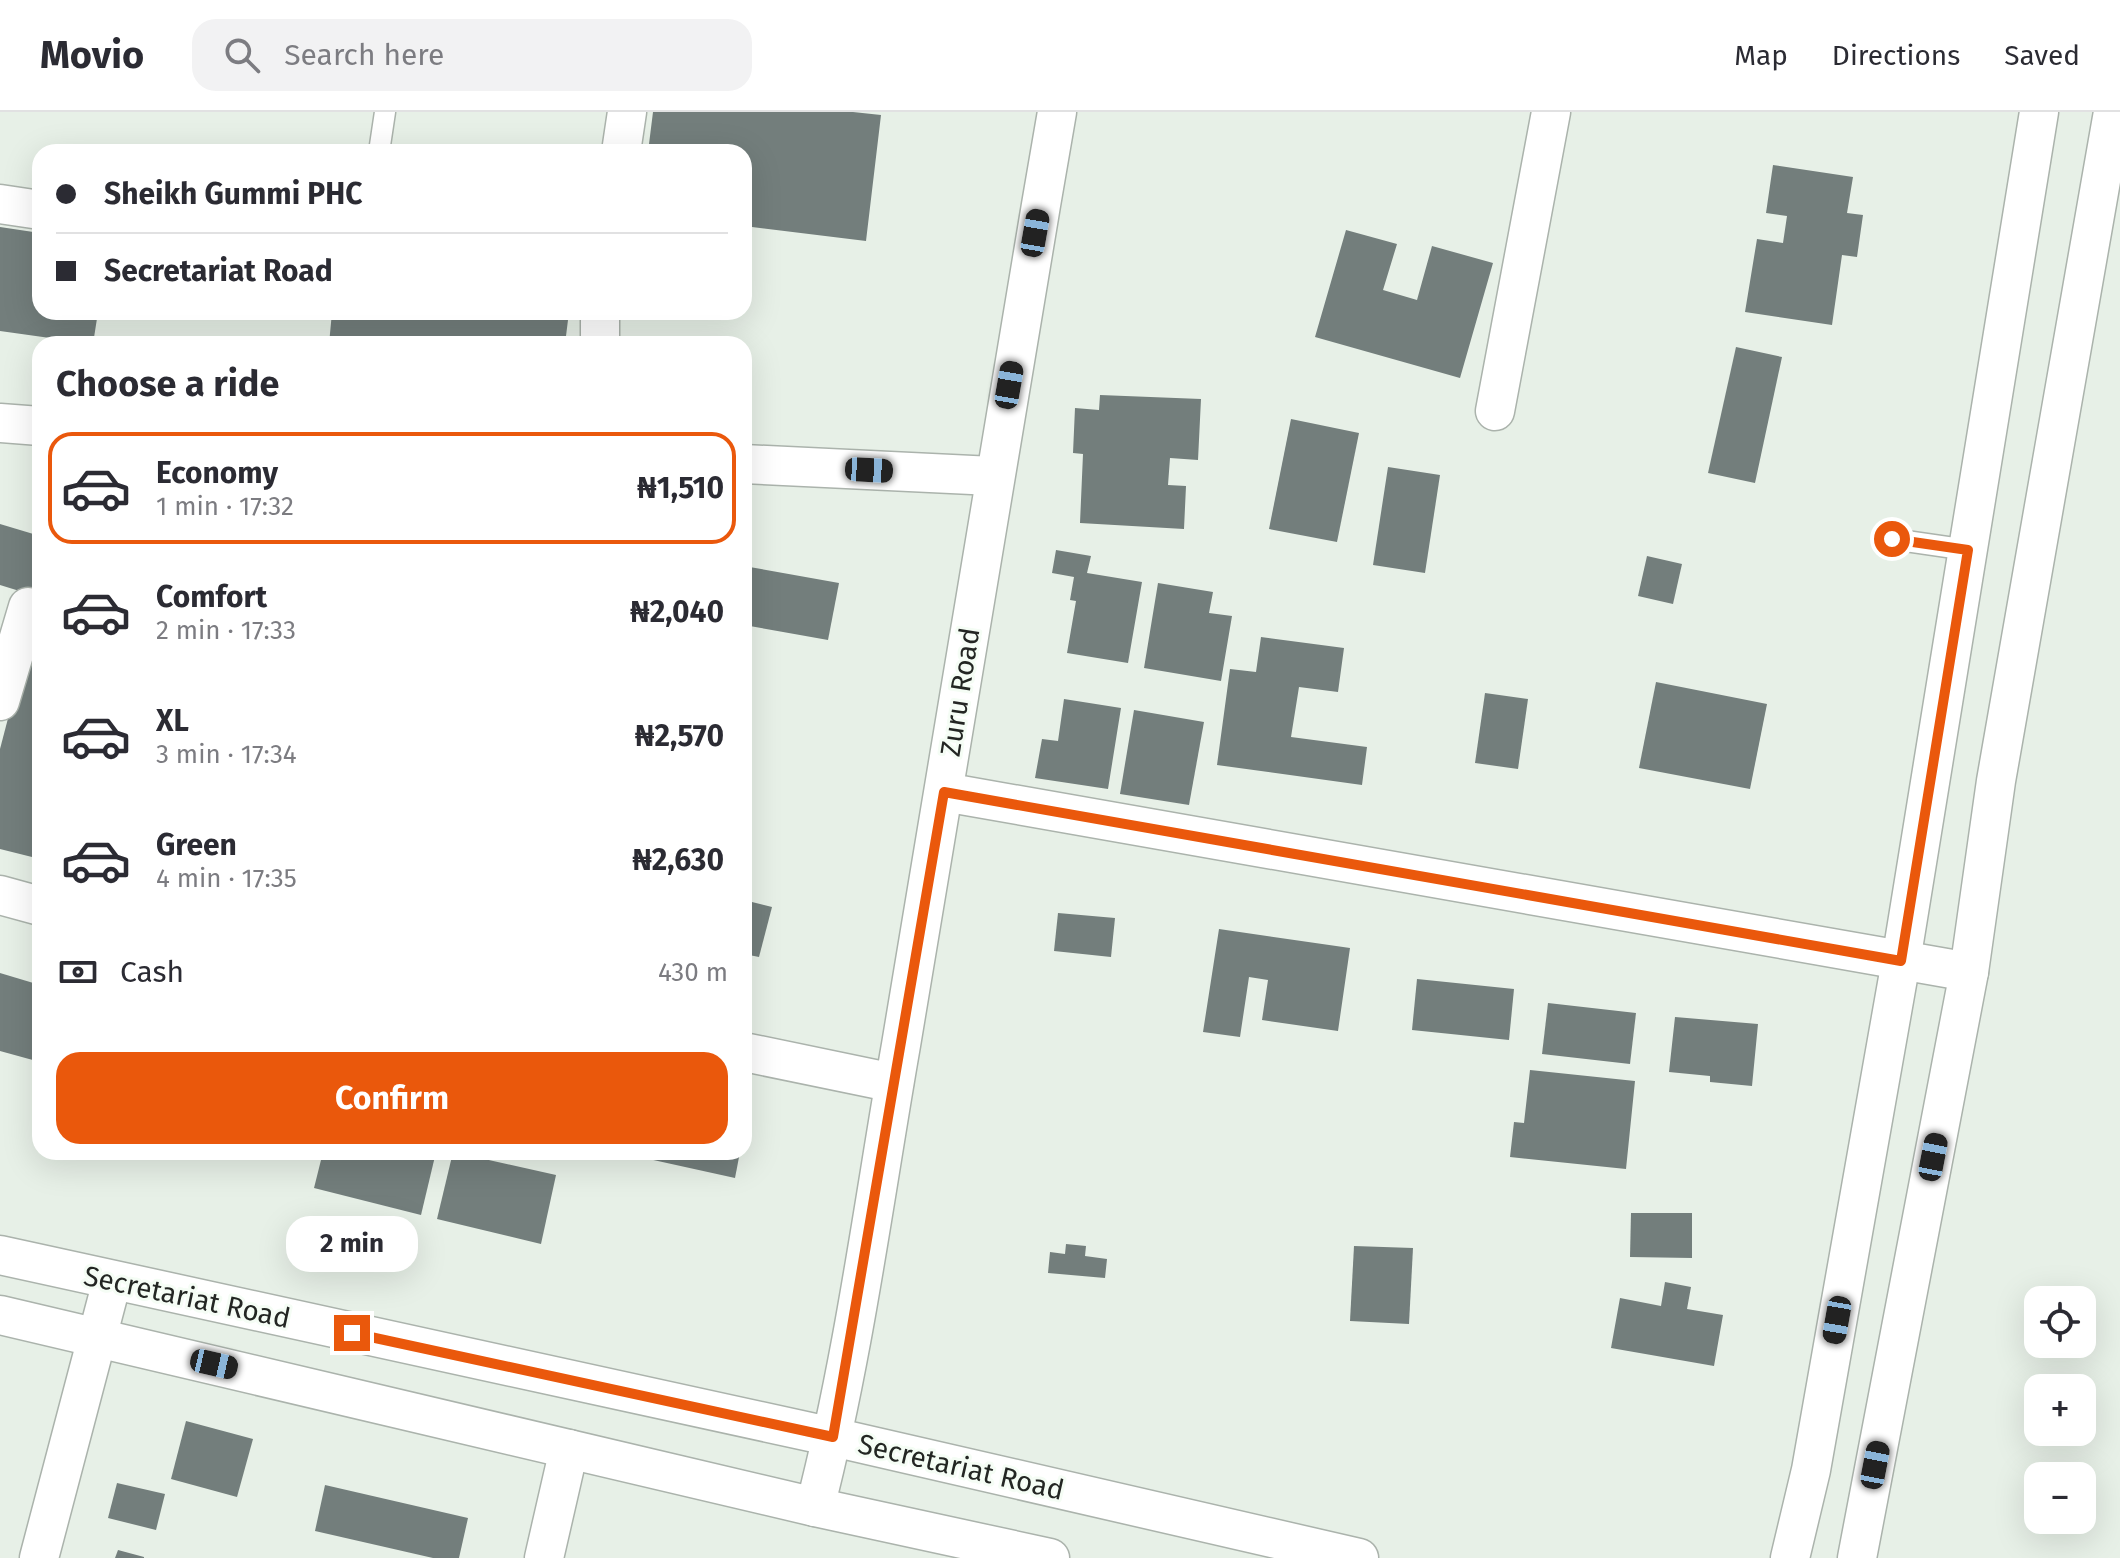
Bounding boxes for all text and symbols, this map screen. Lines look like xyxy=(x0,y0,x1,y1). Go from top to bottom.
search box xyxy=(192,19,752,91)
text: Movio xyxy=(40,32,144,78)
icon: search xyxy=(220,33,264,77)
text: Search here xyxy=(284,37,444,73)
text: Map xyxy=(1734,39,1788,72)
text: Directions xyxy=(1832,39,1960,72)
text: Saved xyxy=(2004,39,2080,72)
text: Sheikh Gummi PHC xyxy=(104,176,362,212)
car xyxy=(1019,207,1051,259)
text: Secretariat Road xyxy=(104,253,333,289)
car xyxy=(993,359,1025,411)
text: Choose a ride xyxy=(56,362,279,406)
icon: car xyxy=(60,452,132,524)
text: Economy xyxy=(156,455,278,491)
car xyxy=(844,457,894,483)
text: ₦1,510 xyxy=(637,470,724,506)
text: 1 min · 17:32 xyxy=(156,491,294,522)
route start xyxy=(1874,521,1910,557)
icon: car xyxy=(60,576,132,648)
text: Comfort xyxy=(156,579,267,615)
text: ₦2,040 xyxy=(630,594,724,630)
text: 2 min · 17:33 xyxy=(156,615,296,646)
street label: Zuru Road xyxy=(934,625,986,759)
icon: car xyxy=(60,700,132,772)
text: XL xyxy=(156,703,189,739)
text: ₦2,570 xyxy=(635,718,724,754)
text: 3 min · 17:34 xyxy=(156,739,297,770)
icon: car xyxy=(60,824,132,896)
text: Green xyxy=(156,827,237,863)
text: ₦2,630 xyxy=(632,842,724,878)
text: 4 min · 17:35 xyxy=(156,863,297,894)
icon: cash xyxy=(56,950,100,994)
text: Cash xyxy=(120,954,184,990)
text: 430 m xyxy=(658,957,728,988)
button: Confirm xyxy=(56,1052,728,1144)
car xyxy=(1917,1131,1949,1183)
callout: 2 min xyxy=(286,1217,418,1273)
text: 2 min xyxy=(320,1228,384,1259)
street label: Secretariat Road xyxy=(81,1259,293,1335)
map controls xyxy=(2024,1286,2096,1534)
button: locate xyxy=(2024,1286,2096,1358)
car xyxy=(1821,1294,1853,1346)
route end xyxy=(334,1315,370,1351)
car xyxy=(188,1347,240,1381)
button: + xyxy=(2024,1374,2096,1446)
street label: Secretariat Road xyxy=(855,1427,1067,1507)
car xyxy=(1859,1439,1891,1491)
button: − xyxy=(2024,1462,2096,1534)

